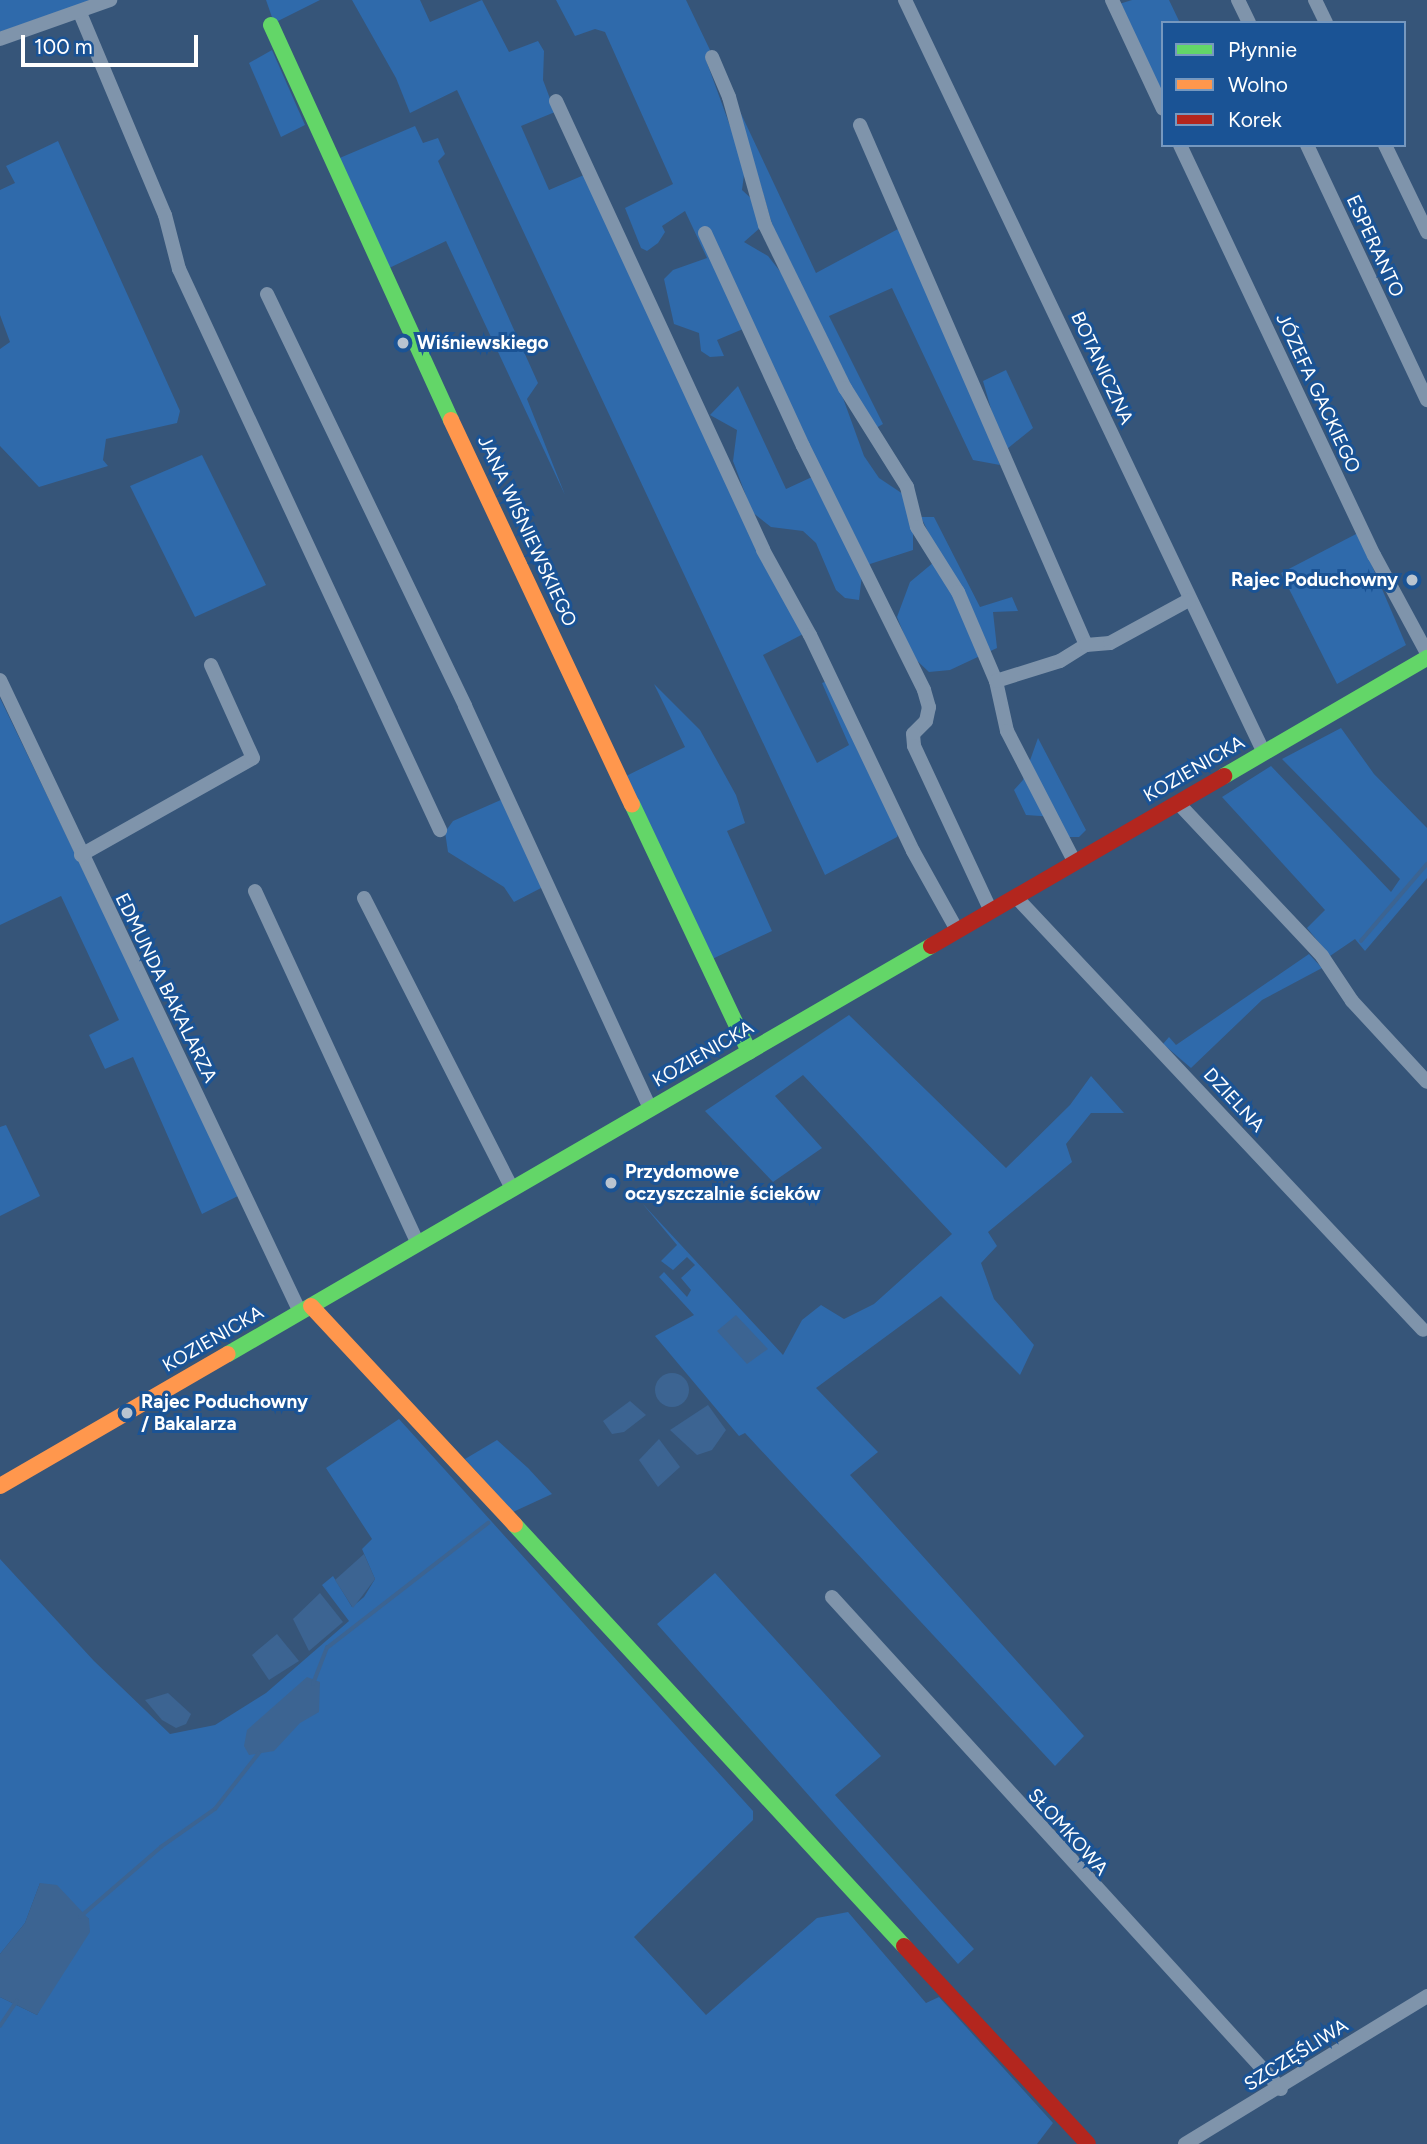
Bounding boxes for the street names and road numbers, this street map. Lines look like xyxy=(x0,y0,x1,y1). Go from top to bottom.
street label: ESPERANTO xyxy=(1341,191,1409,301)
street label: BOTANICZNA xyxy=(1066,308,1138,428)
street label: JÓZEFA GACKIEGO xyxy=(1271,310,1365,476)
street label: JANA WIŚNIEWSKIEGO xyxy=(473,432,581,630)
street label: KOZIENICKA xyxy=(1139,731,1249,807)
street label: EDMUNDA BAKALARZA xyxy=(110,890,222,1086)
street label: KOZIENICKA xyxy=(648,1016,758,1092)
street label: DZIELNA xyxy=(1199,1063,1269,1137)
street label: KOZIENICKA xyxy=(158,1301,268,1377)
street label: SŁOMKOWA xyxy=(1023,1784,1113,1880)
street label: SZCZĘŚLIWA xyxy=(1240,2014,1352,2096)

